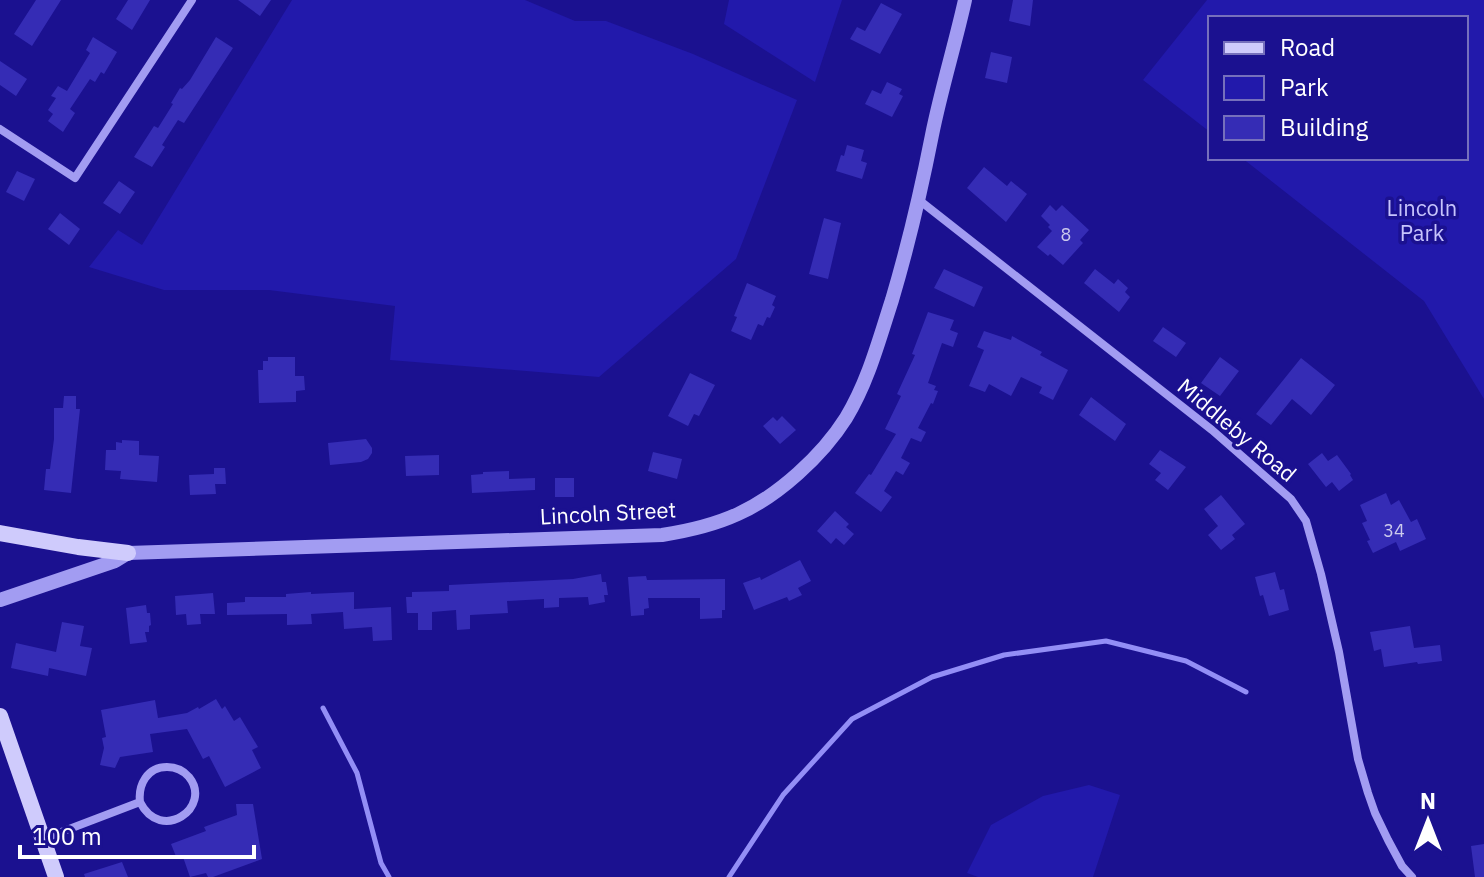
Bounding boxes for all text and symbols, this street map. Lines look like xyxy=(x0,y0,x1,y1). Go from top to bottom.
legend xyxy=(1208,16,1468,160)
text: Road xyxy=(1280,31,1335,63)
text: Park xyxy=(1280,71,1329,103)
text: Building xyxy=(1280,111,1368,143)
park label: Lincoln Park xyxy=(1387,193,1457,247)
house number: 8 xyxy=(1061,223,1071,246)
street label: Middleby Road xyxy=(1172,371,1303,488)
street label: Lincoln Street xyxy=(539,494,677,531)
house number: 34 xyxy=(1383,519,1405,542)
north arrow xyxy=(1388,781,1468,861)
text: N xyxy=(1420,786,1436,815)
scale bar xyxy=(20,809,254,859)
text: 100 m xyxy=(32,820,102,852)

